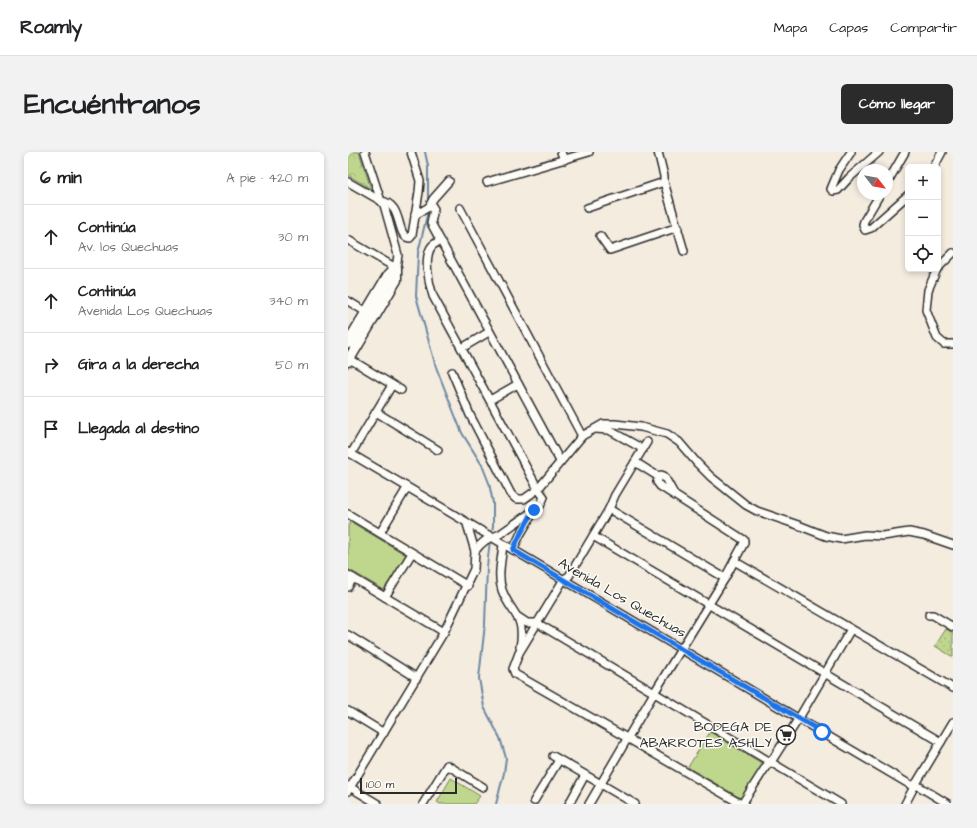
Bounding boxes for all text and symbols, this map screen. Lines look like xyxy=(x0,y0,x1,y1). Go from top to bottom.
text: Roamly xyxy=(20,14,82,41)
text: Mapa xyxy=(774,18,807,38)
text: Capas xyxy=(829,18,868,38)
text: Compartir xyxy=(890,18,957,38)
button: Cómo llegar xyxy=(841,84,953,124)
text: Encuéntranos xyxy=(24,85,200,124)
north arrow xyxy=(857,164,893,200)
map controls xyxy=(905,164,941,272)
button: + xyxy=(905,164,941,200)
text: 6 min xyxy=(40,166,82,190)
text: A pie · 420 m xyxy=(226,169,308,187)
button: − xyxy=(905,200,941,236)
text: Continúa xyxy=(78,217,136,238)
icon: ahead xyxy=(40,226,62,248)
text: 30 m xyxy=(278,228,308,246)
button: locate xyxy=(905,236,941,272)
text: Av. los Quechuas xyxy=(78,238,179,256)
text: Continúa xyxy=(78,281,136,302)
icon: ahead xyxy=(40,290,62,312)
text: 340 m xyxy=(269,292,308,310)
text: Avenida Los Quechuas xyxy=(78,302,212,320)
icon: right xyxy=(40,354,62,376)
text: Gira a la derecha xyxy=(78,354,199,375)
text: 50 m xyxy=(275,356,308,374)
icon: arrive xyxy=(40,418,62,440)
text: Llegada al destino xyxy=(78,418,199,439)
route end xyxy=(525,501,543,519)
street label: Avenida Los Quechuas xyxy=(554,553,690,643)
place label: BODEGA DE ABARROTES ASHLY xyxy=(640,717,773,753)
route start xyxy=(813,723,831,741)
supermarket icon: BODEGA DE ABARROTES ASHLY xyxy=(775,724,797,746)
scale bar xyxy=(360,776,457,795)
text: 100 m xyxy=(366,777,394,792)

